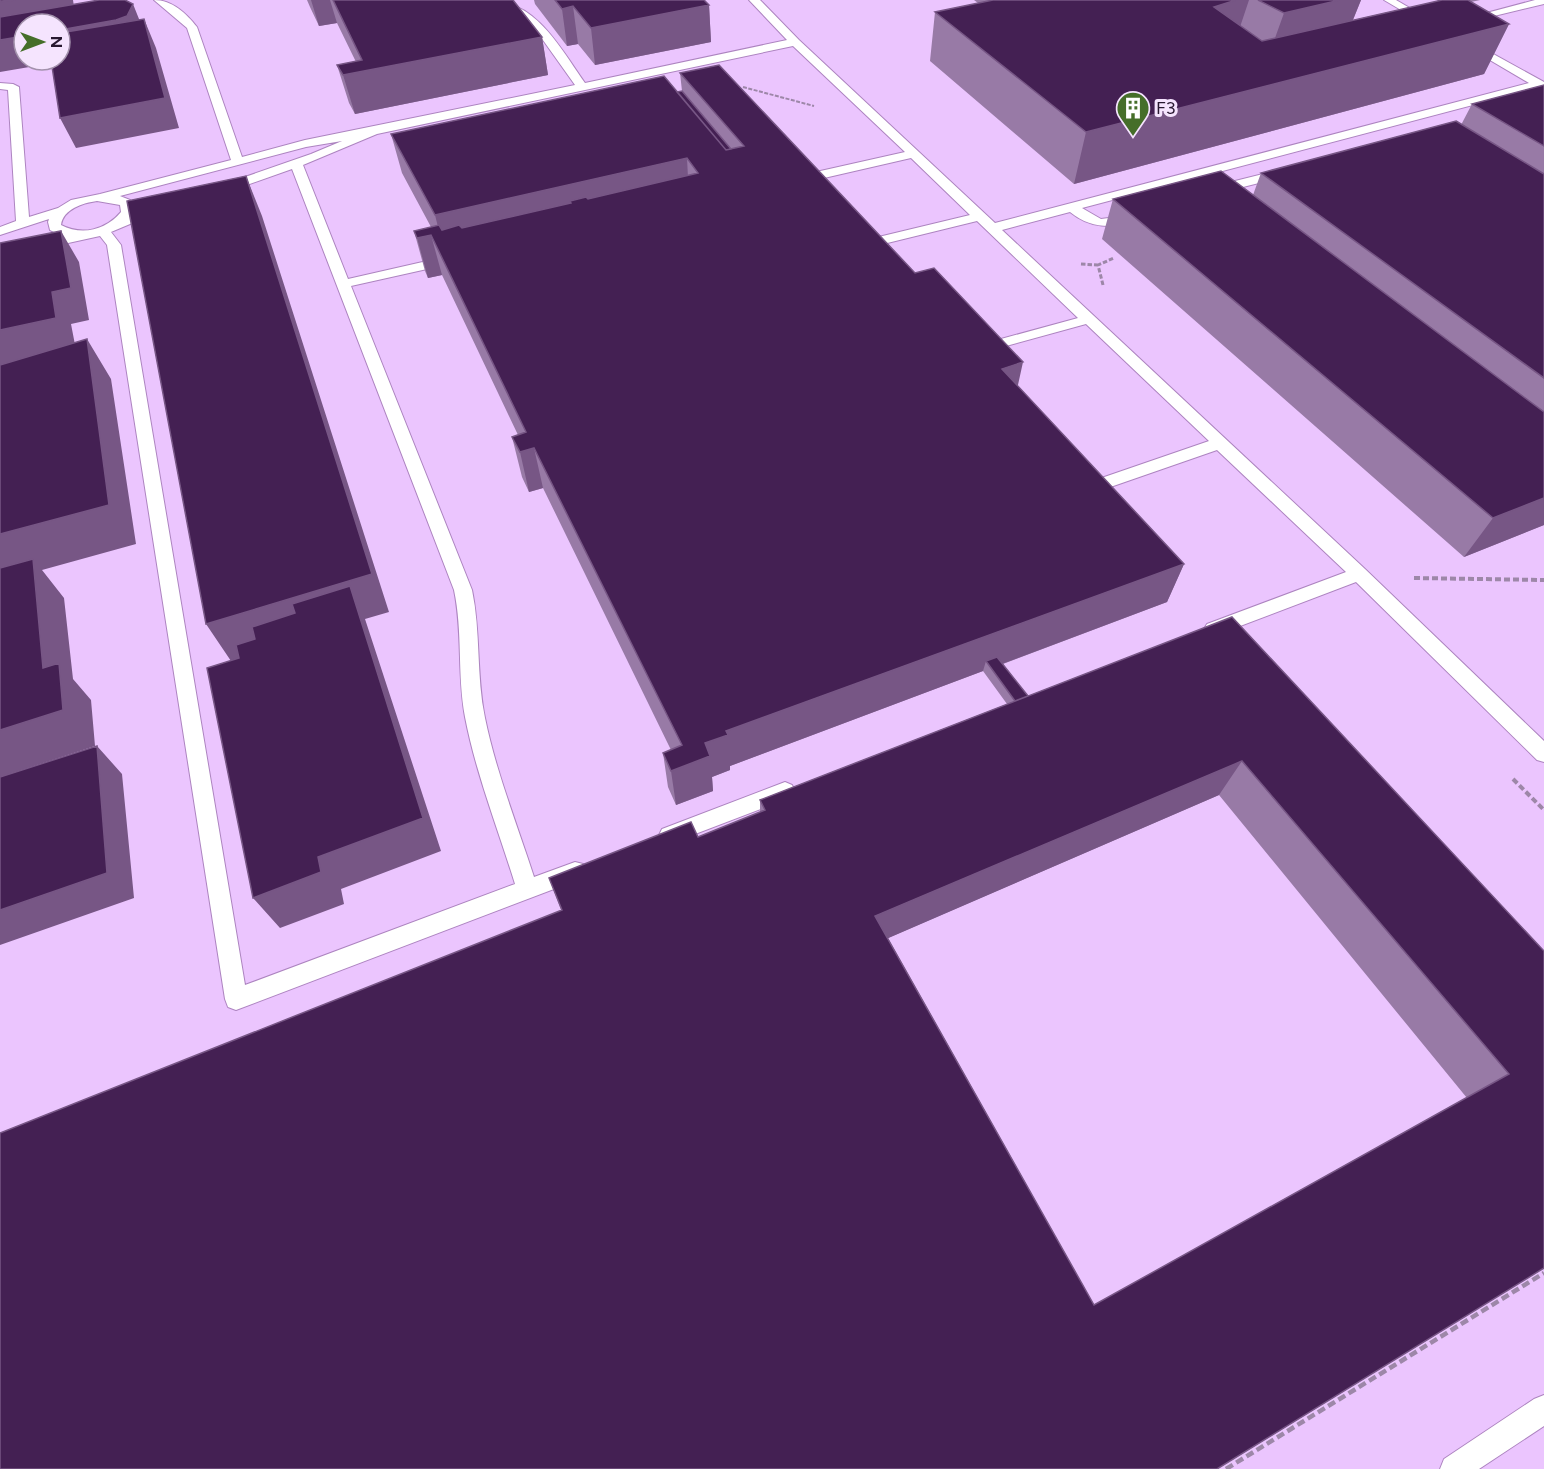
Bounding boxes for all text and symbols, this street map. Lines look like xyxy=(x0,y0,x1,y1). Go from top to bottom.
north arrow xyxy=(12,12,72,72)
text: N xyxy=(47,36,66,48)
building icon: F3 xyxy=(1115,90,1151,137)
place label: F3 xyxy=(1156,97,1176,119)

